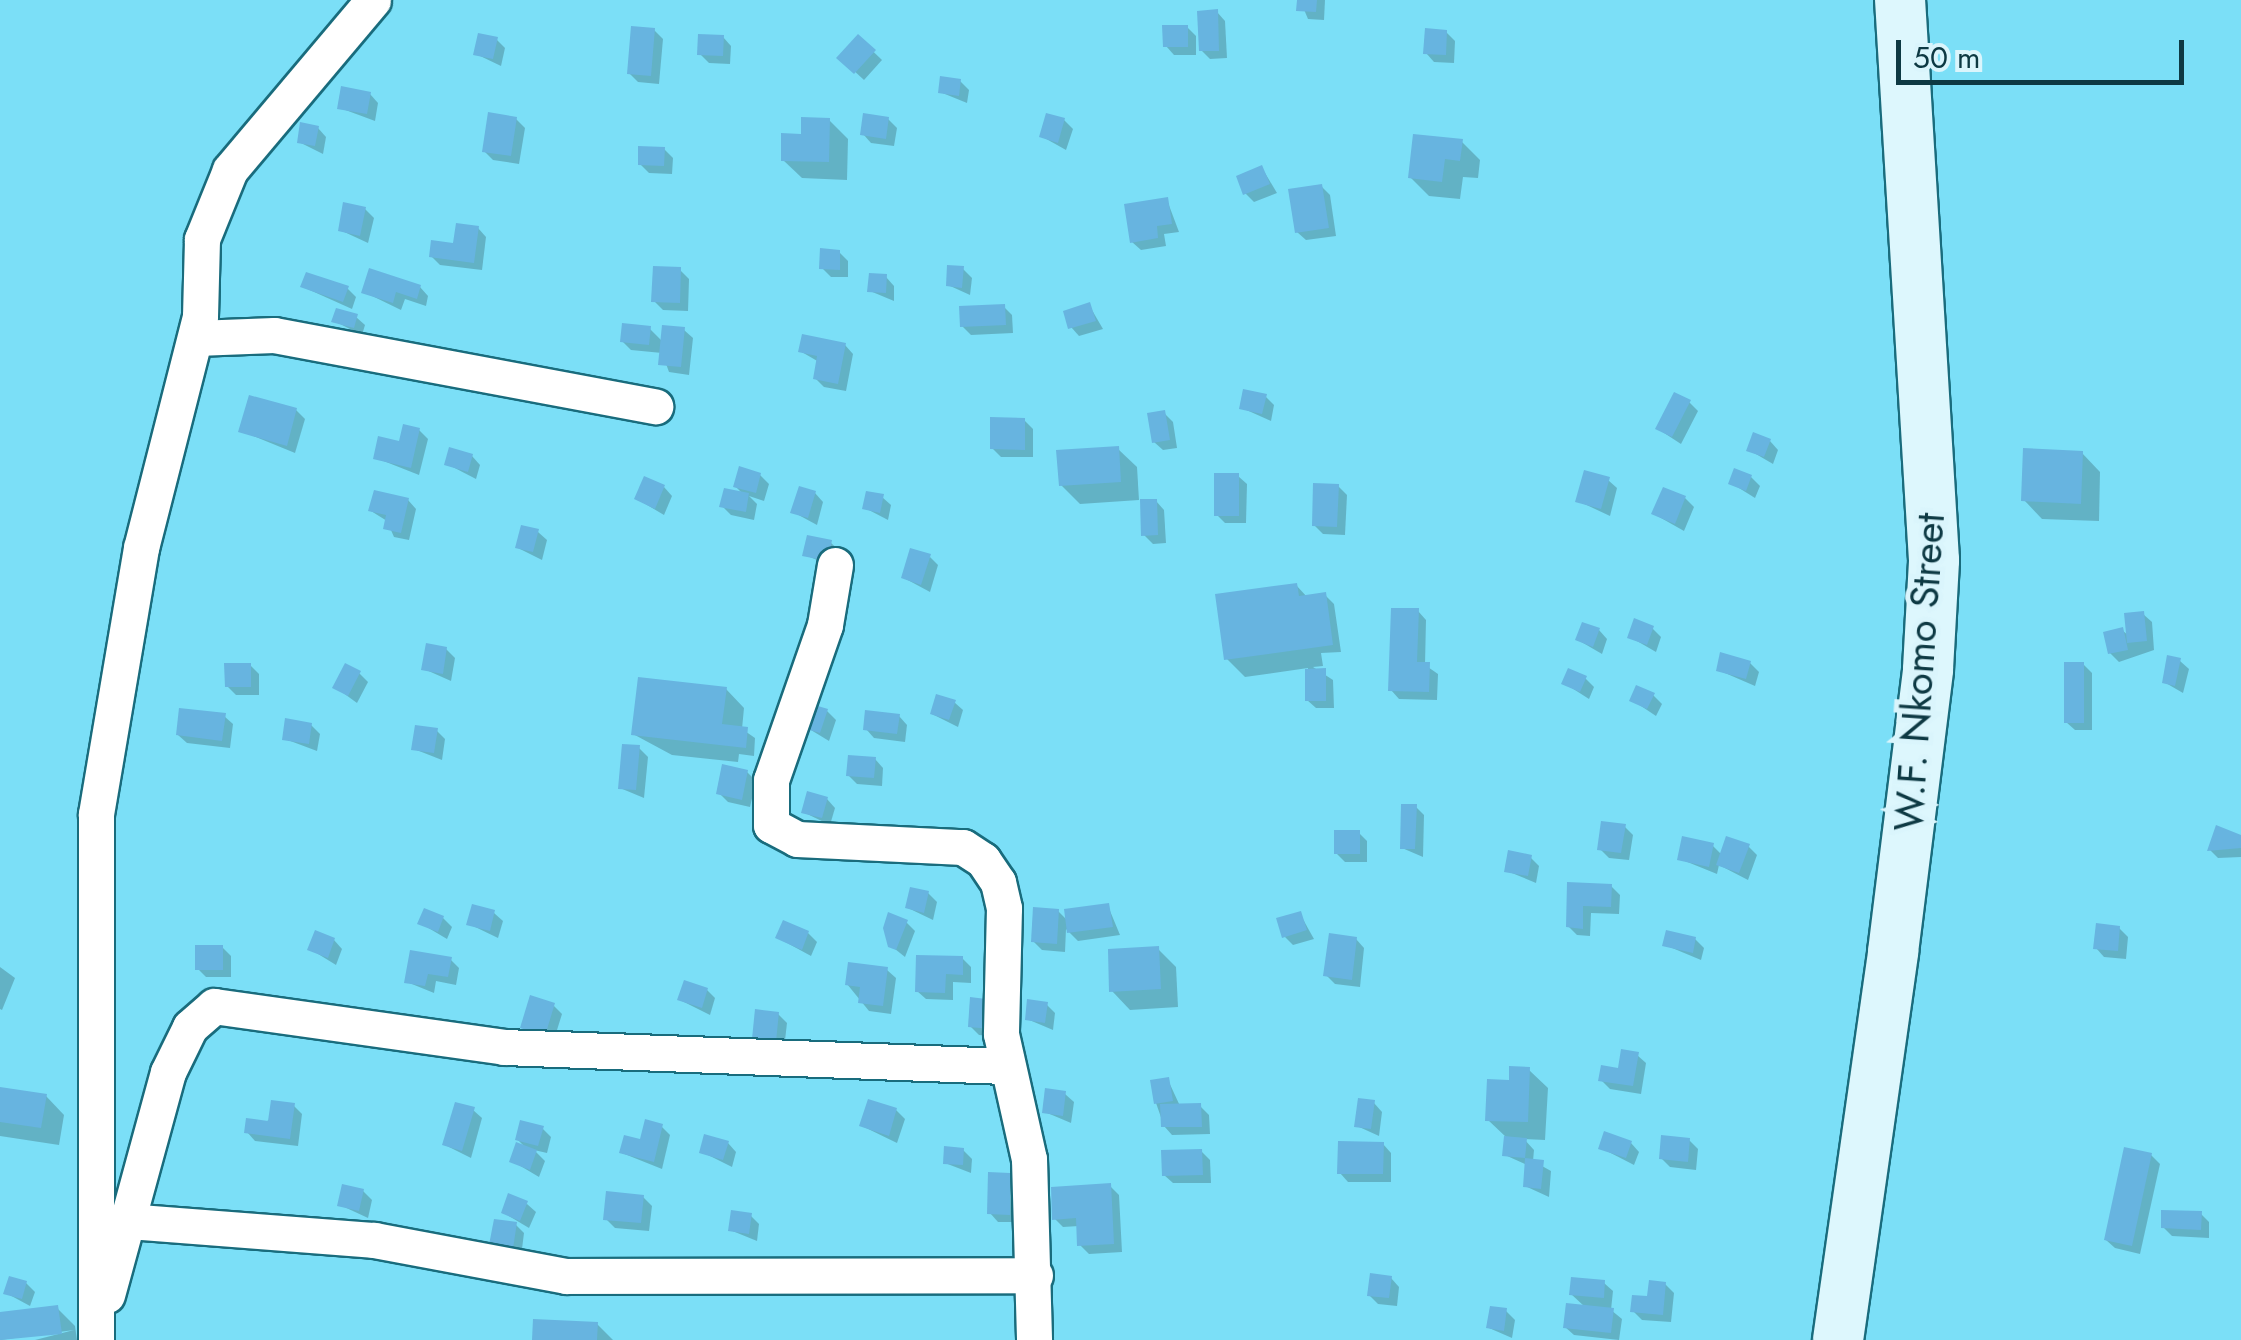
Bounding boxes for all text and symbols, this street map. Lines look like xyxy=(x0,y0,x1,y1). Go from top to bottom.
scale bar xyxy=(1901,20,2188,82)
text: 50 m xyxy=(1913,36,1980,79)
street label: W.F. Nkomo Street xyxy=(1884,511,1954,833)

